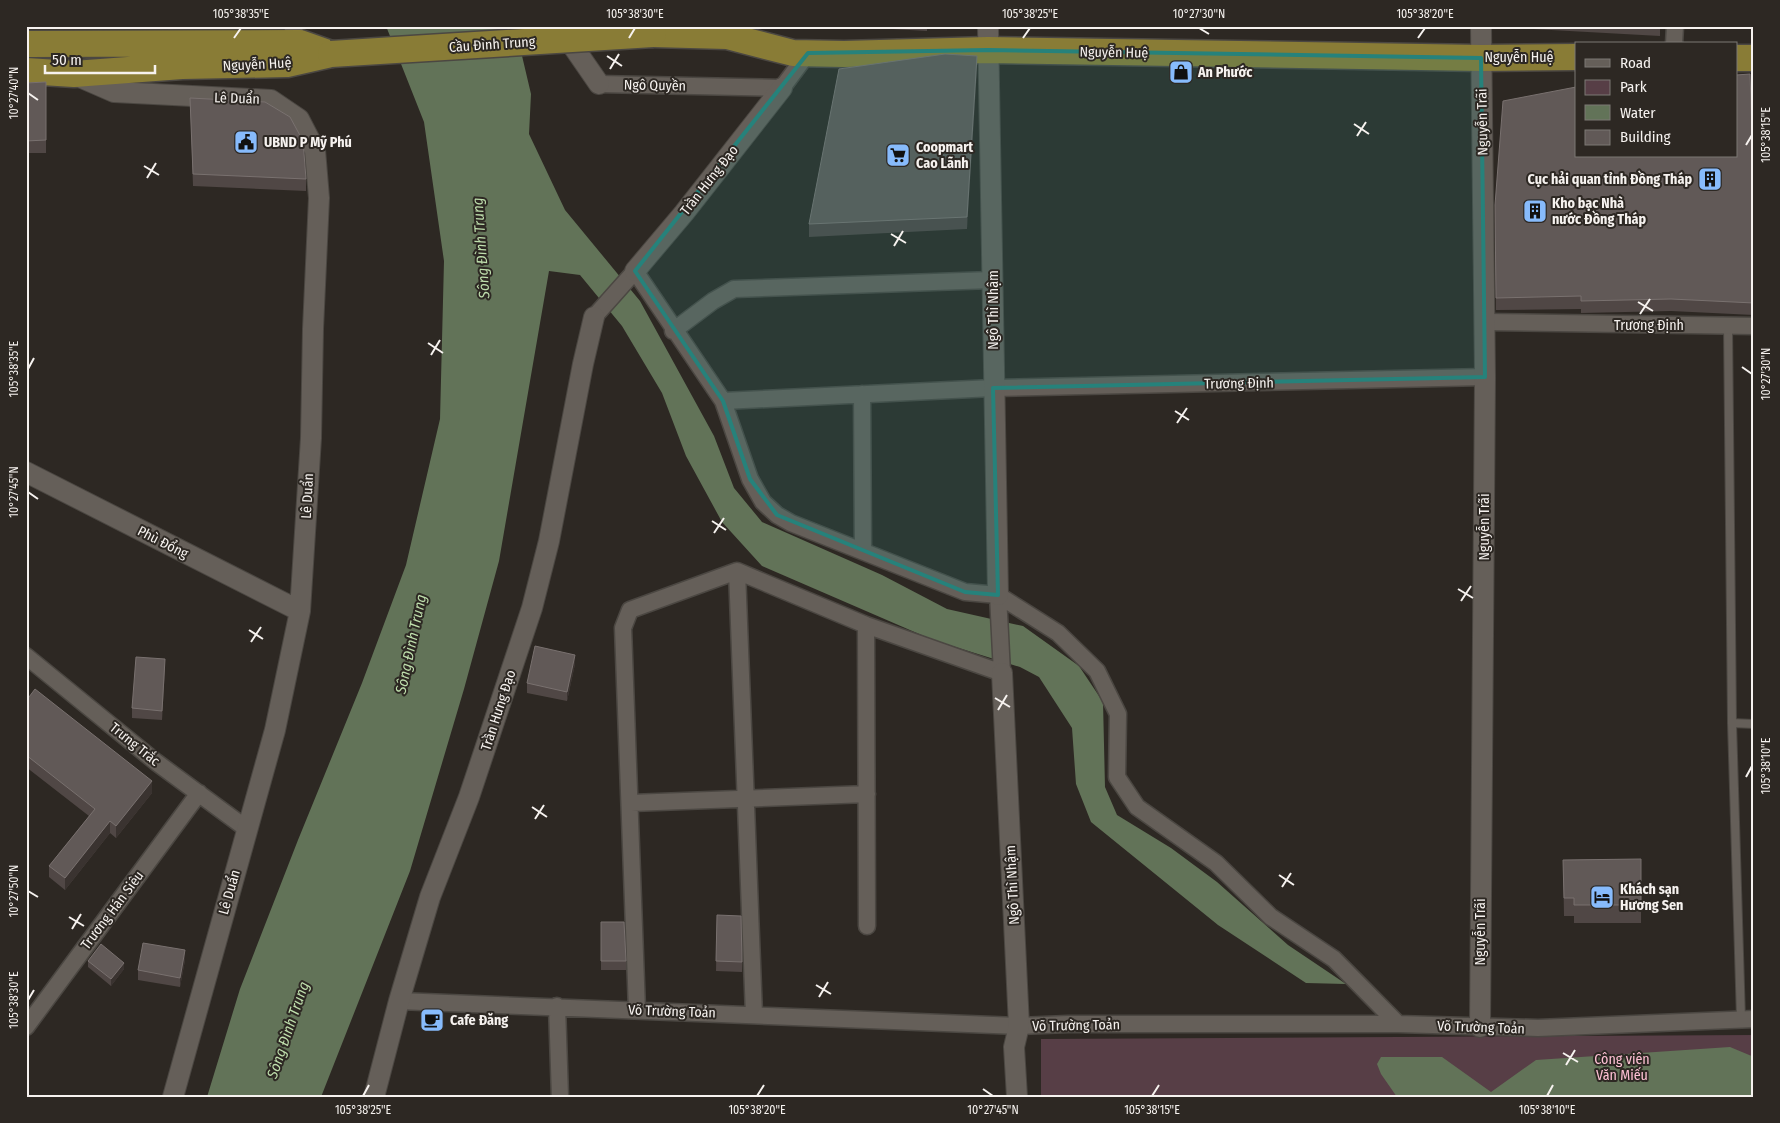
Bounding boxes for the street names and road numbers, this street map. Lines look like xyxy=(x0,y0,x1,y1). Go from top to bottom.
street label: Cầu Đình Trung xyxy=(448,32,536,56)
street label: Nguyễn Huệ xyxy=(1079,43,1149,62)
street label: Nguyễn Huệ xyxy=(1485,49,1553,66)
street label: Nguyễn Huệ xyxy=(222,54,292,75)
street label: Ngô Quyền xyxy=(624,75,686,95)
street label: Lê Duẩn xyxy=(214,88,260,108)
street label: Nguyễn Trãi xyxy=(1473,88,1492,156)
street label: Trần Hưng Đạo xyxy=(676,141,742,219)
street label: Ngô Thì Nhậm xyxy=(985,270,1002,350)
street label: Trương Định xyxy=(1614,317,1684,334)
street label: Trương Định xyxy=(1204,374,1274,393)
street label: Lê Duẩn xyxy=(297,473,317,519)
street label: Nguyễn Trãi xyxy=(1476,494,1493,560)
street label: Phù Đổng xyxy=(135,522,192,563)
street label: Trần Hưng Đạo xyxy=(476,667,520,753)
street label: Trưng Trắc xyxy=(106,718,164,770)
street label: Ngô Thì Nhậm xyxy=(1002,845,1023,925)
street label: Trương Hán Siêu xyxy=(77,868,147,953)
street label: Lê Duẩn xyxy=(214,868,244,916)
street label: Nguyễn Trãi xyxy=(1472,899,1489,965)
street label: Võ Trường Toản xyxy=(628,1001,716,1022)
street label: Võ Trường Toản xyxy=(1032,1016,1120,1035)
street label: Võ Trường Toản xyxy=(1437,1017,1525,1038)

